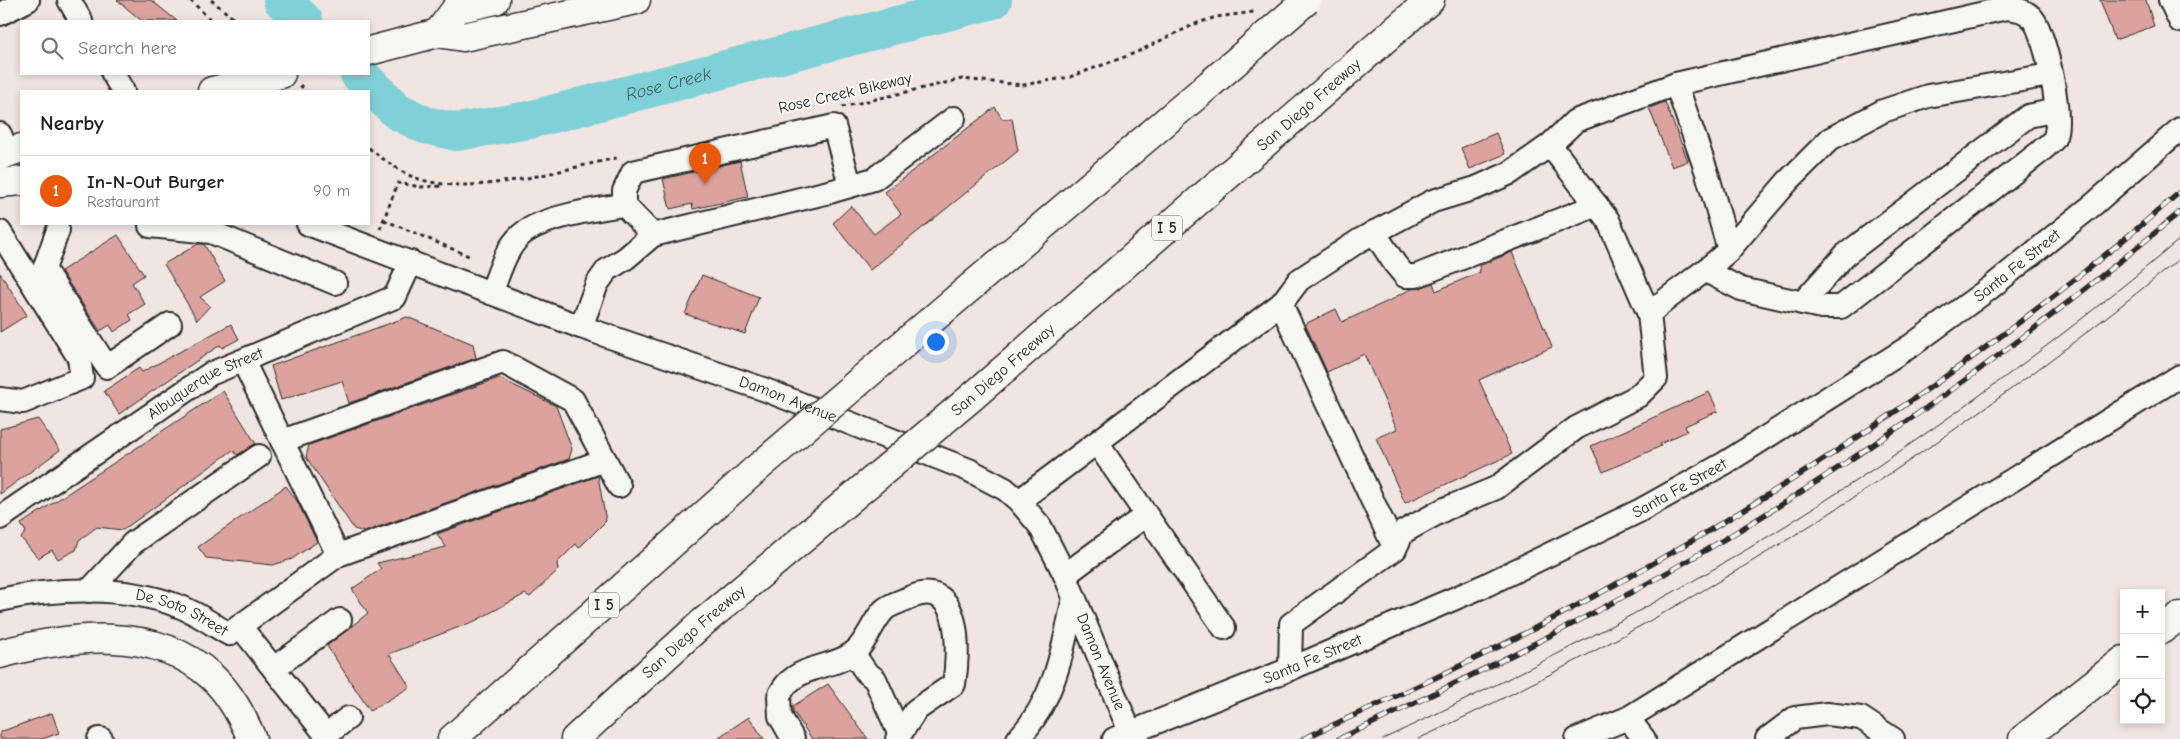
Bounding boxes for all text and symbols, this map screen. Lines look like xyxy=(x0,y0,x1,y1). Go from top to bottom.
search box xyxy=(20,20,370,75)
icon: search xyxy=(38,34,66,62)
text: Search here xyxy=(78,37,177,59)
street label: San Diego Freeway xyxy=(1253,54,1365,155)
water label: Rose Creek xyxy=(623,63,713,105)
street label: Rose Creek Bikeway xyxy=(777,69,914,117)
text: Nearby xyxy=(40,111,104,135)
pin: 1 xyxy=(689,143,721,184)
text: In-N-Out Burger xyxy=(87,171,224,193)
text: 1 xyxy=(53,182,59,200)
text: 90 m xyxy=(313,182,350,200)
text: Restaurant xyxy=(87,193,159,211)
road number: I 5 xyxy=(1152,216,1182,240)
street label: Santa Fe Street xyxy=(1970,225,2064,306)
street label: San Diego Freeway xyxy=(948,320,1059,420)
your location xyxy=(923,329,949,355)
street label: Albuquerque Street xyxy=(144,344,266,423)
street label: Damon Avenue xyxy=(737,373,839,426)
street label: Santa Fe Street xyxy=(1629,455,1730,522)
street label: San Diego Freeway xyxy=(639,581,750,682)
street label: De Soto Street xyxy=(134,586,231,640)
map controls xyxy=(2120,589,2165,724)
button: + xyxy=(2120,589,2165,634)
road number: I 5 xyxy=(589,592,619,618)
street label: Damon Avenue xyxy=(1073,611,1129,713)
street label: Santa Fe Street xyxy=(1260,630,1365,688)
button: − xyxy=(2120,634,2165,679)
button: locate xyxy=(2120,679,2165,724)

